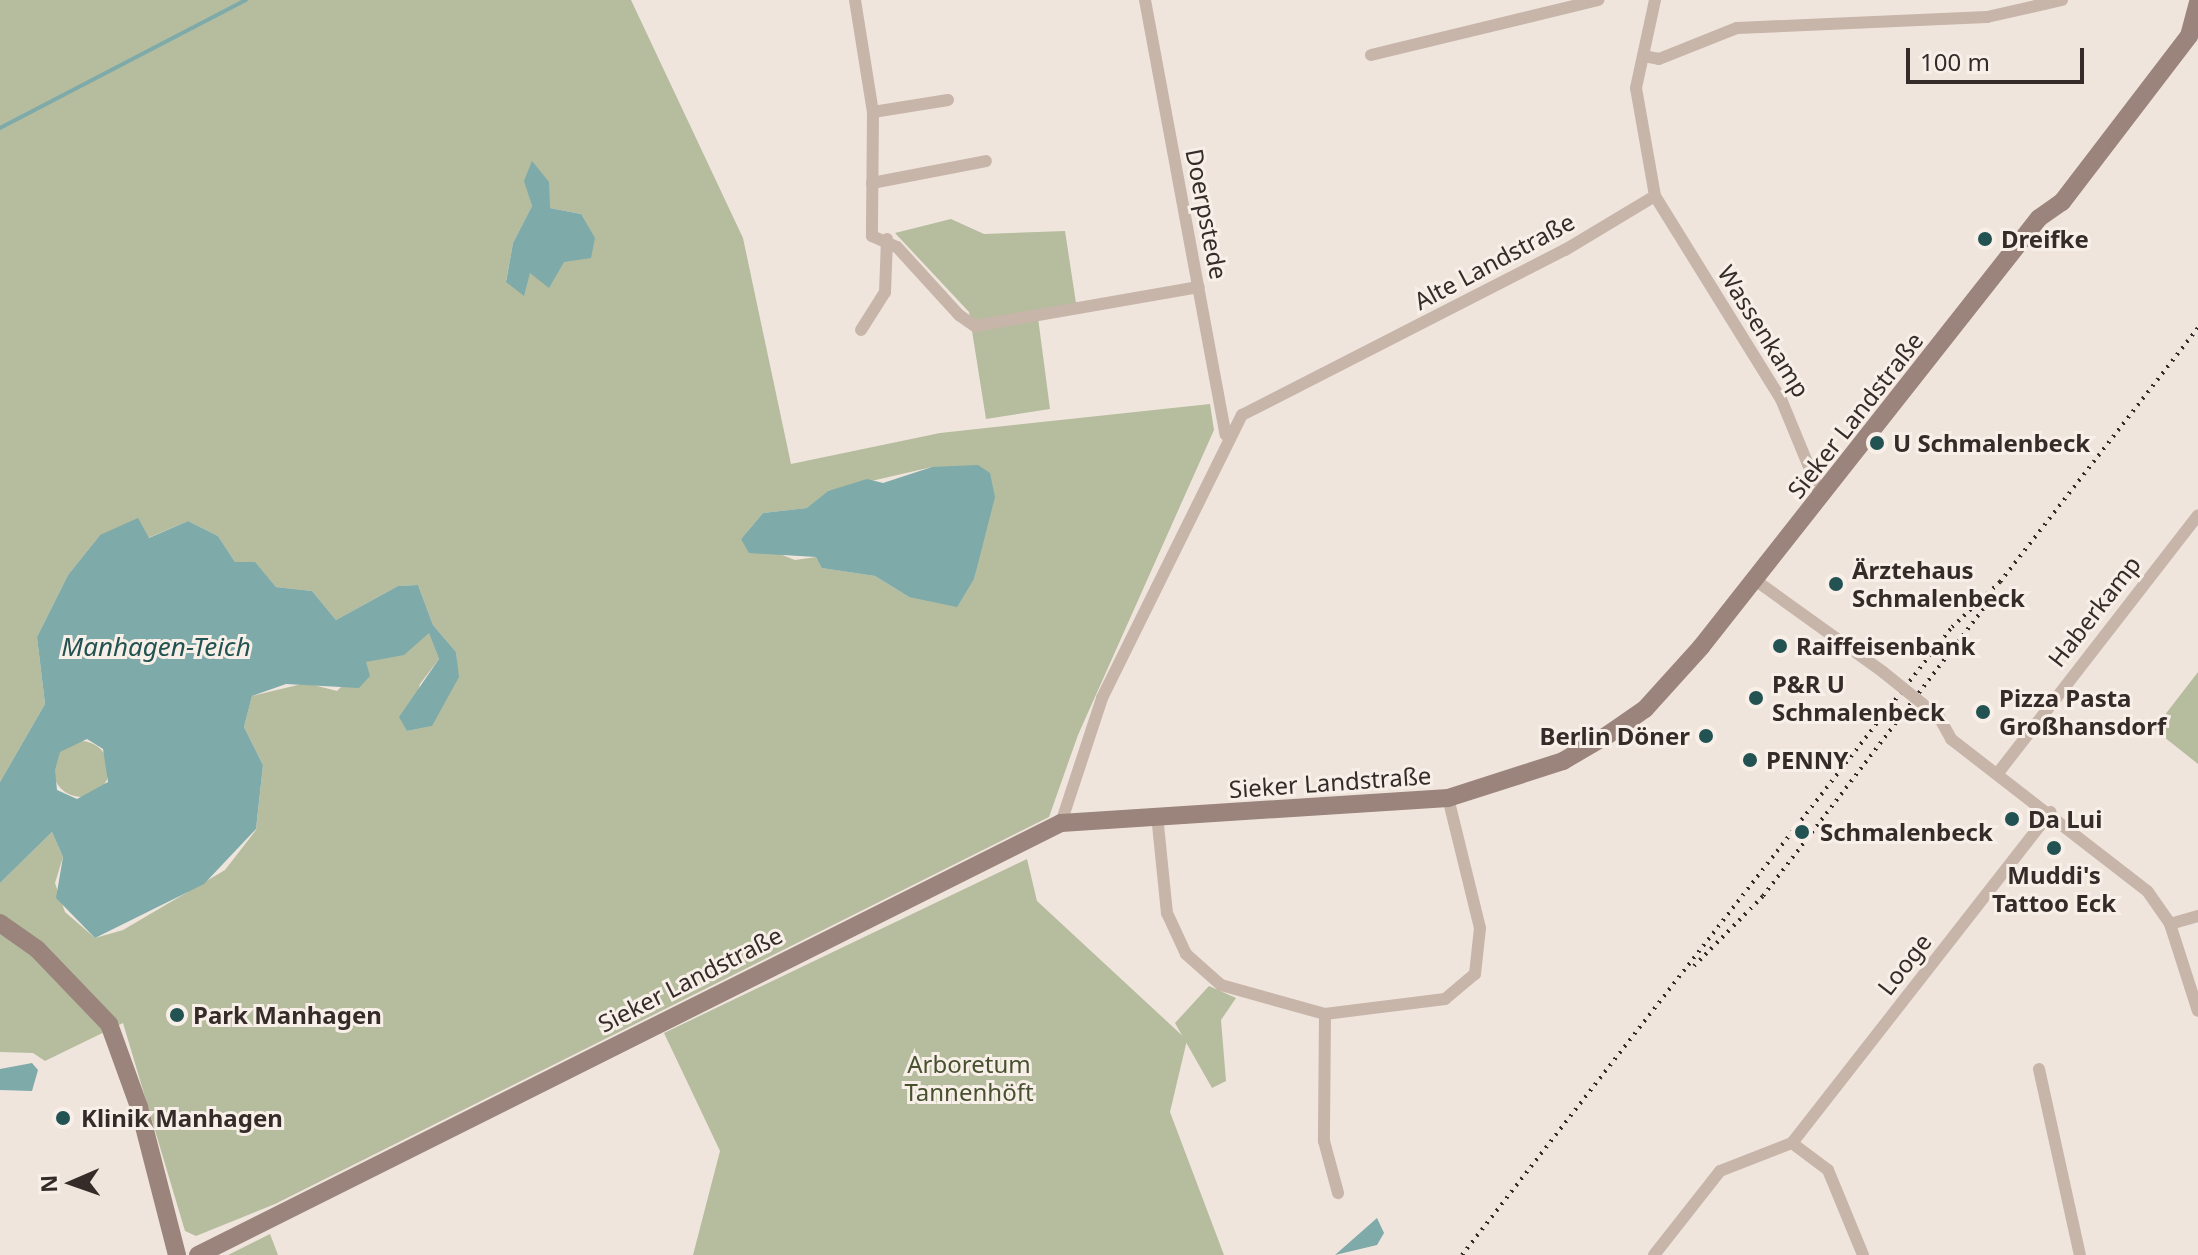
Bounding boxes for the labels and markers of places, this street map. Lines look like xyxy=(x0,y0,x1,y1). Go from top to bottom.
place label: Dreifke xyxy=(2001,225,2089,253)
marker: Dreifke xyxy=(1976,230,1994,248)
place label: U Schmalenbeck xyxy=(1893,429,2090,457)
marker: U Schmalenbeck xyxy=(1868,434,1886,452)
place label: Ärztehaus Schmalenbeck xyxy=(1852,556,2025,612)
marker: Ärztehaus Schmalenbeck xyxy=(1827,575,1845,593)
place label: Raiffeisenbank xyxy=(1796,632,1975,660)
marker: Raiffeisenbank xyxy=(1771,637,1789,655)
place label: P&R U Schmalenbeck xyxy=(1772,670,1945,726)
place label: Pizza Pasta Großhansdorf xyxy=(1999,684,2166,740)
marker: P&R U Schmalenbeck xyxy=(1747,689,1765,707)
marker: Pizza Pasta Großhansdorf xyxy=(1974,703,1992,721)
place label: Berlin Döner xyxy=(1540,722,1690,750)
marker: Berlin Döner xyxy=(1697,727,1715,745)
place label: PENNY xyxy=(1766,746,1848,774)
marker: PENNY xyxy=(1741,751,1759,769)
place label: Da Lui xyxy=(2028,805,2102,833)
marker: Da Lui xyxy=(2003,810,2021,828)
place label: Schmalenbeck xyxy=(1820,818,1993,846)
marker: Schmalenbeck xyxy=(1791,821,1813,843)
marker: Muddi's Tattoo Eck xyxy=(2045,839,2063,857)
place label: Muddi's Tattoo Eck xyxy=(1992,861,2116,917)
place label: Park Manhagen xyxy=(193,1001,382,1029)
marker: Park Manhagen xyxy=(168,1006,186,1024)
place label: Klinik Manhagen xyxy=(81,1104,283,1132)
marker: Klinik Manhagen xyxy=(52,1107,74,1129)

